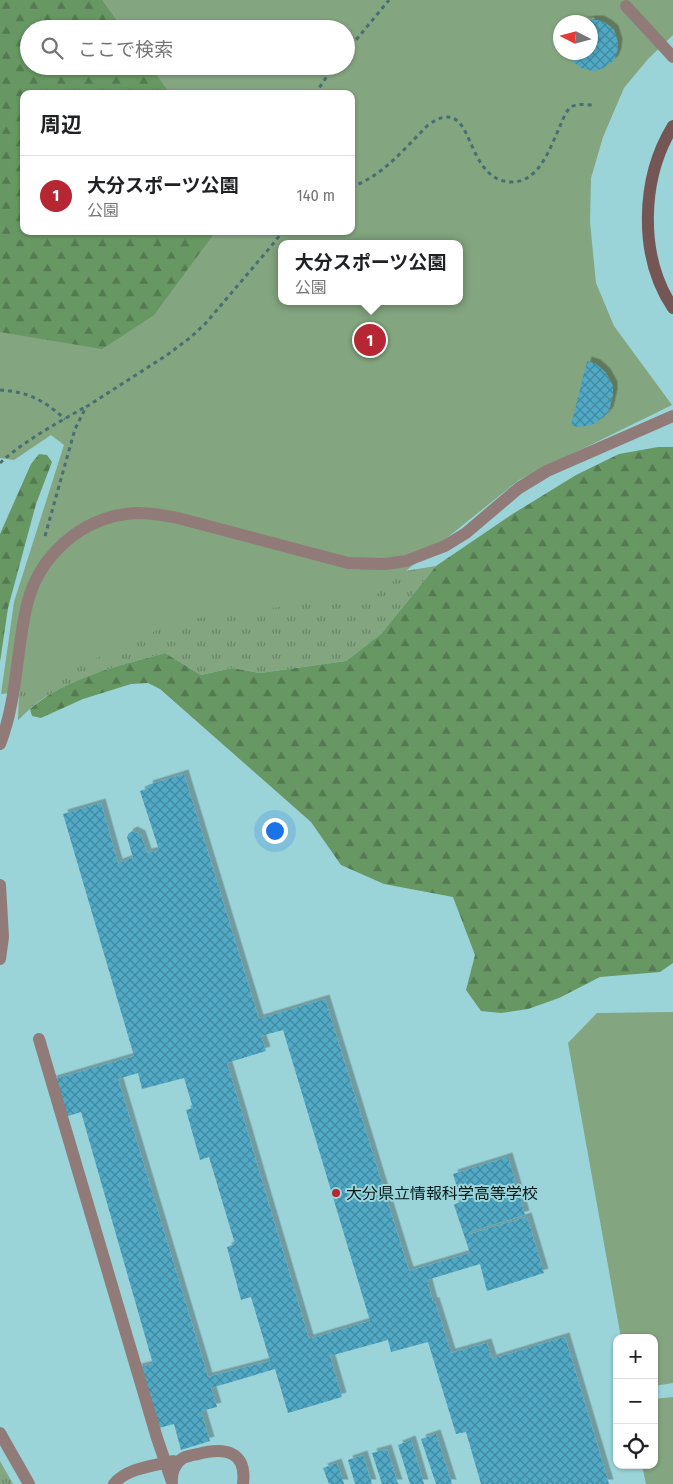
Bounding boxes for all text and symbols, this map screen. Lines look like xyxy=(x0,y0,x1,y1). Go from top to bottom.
north arrow xyxy=(553,15,598,60)
search box xyxy=(20,20,355,75)
icon: search xyxy=(38,34,66,62)
text: ここで検索 xyxy=(78,38,173,61)
text: 周辺 xyxy=(40,112,82,138)
text: 大分スポーツ公園 xyxy=(87,174,239,197)
text: 1 xyxy=(53,186,59,205)
text: 140 m xyxy=(297,186,335,205)
text: 公園 xyxy=(87,201,119,220)
popup xyxy=(278,240,463,305)
text: 大分スポーツ公園 xyxy=(295,251,446,274)
text: 公園 xyxy=(295,278,327,297)
pin: 1 xyxy=(354,321,386,359)
your location xyxy=(262,818,288,844)
place label: 大分県立情報科学高等学校 xyxy=(346,1184,538,1203)
marker: 大分県立情報科学高等学校 xyxy=(330,1187,342,1199)
map controls xyxy=(613,1334,658,1469)
button: + xyxy=(613,1334,658,1379)
button: − xyxy=(613,1379,658,1424)
button: locate xyxy=(613,1424,658,1469)

